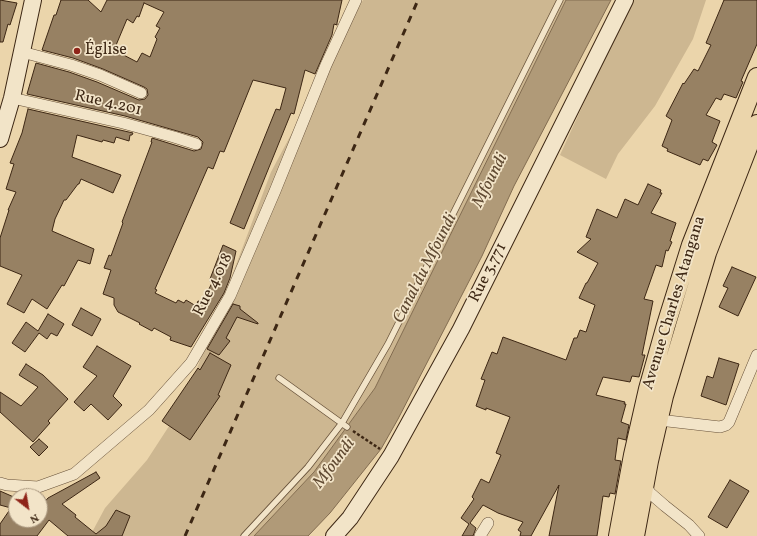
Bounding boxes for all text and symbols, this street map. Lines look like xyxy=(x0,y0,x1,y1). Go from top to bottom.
place label: Église xyxy=(85,41,127,61)
marker: Église xyxy=(72,46,82,56)
street label: Rue 4.201 xyxy=(73,87,143,121)
water label: Mfoundi xyxy=(469,151,513,211)
water label: Canal du Mfoundi xyxy=(390,211,462,327)
street label: Avenue Charles Atangana xyxy=(639,214,711,392)
street label: Rue 3.771 xyxy=(466,240,512,306)
street label: Rue 4.018 xyxy=(190,250,238,320)
water label: Mfoundi xyxy=(310,435,360,493)
north arrow xyxy=(8,488,48,528)
text: N xyxy=(27,509,41,526)

